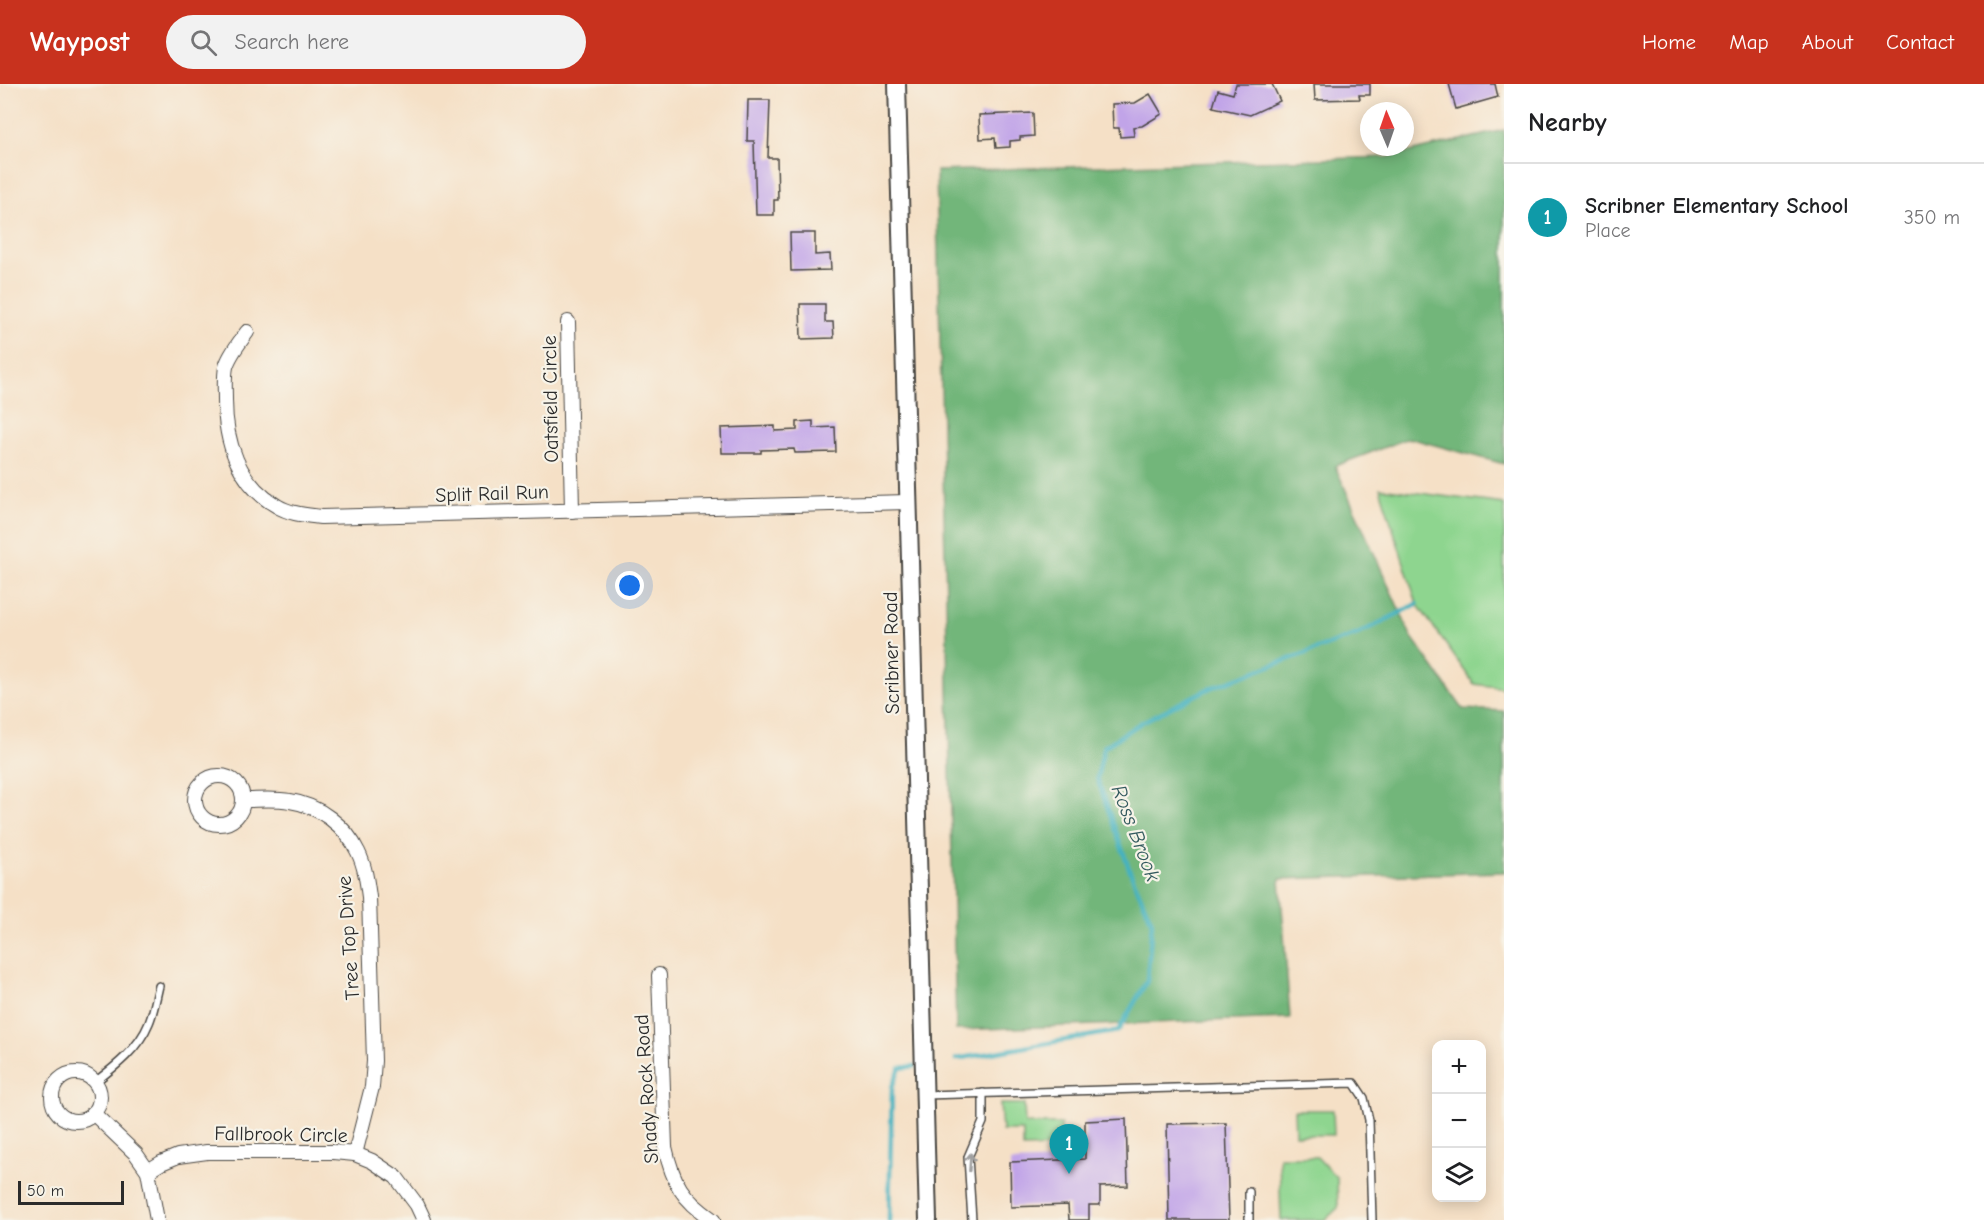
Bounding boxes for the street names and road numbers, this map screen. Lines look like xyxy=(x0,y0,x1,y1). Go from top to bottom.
street label: Oatsfield Circle xyxy=(538,335,563,463)
street label: Split Rail Run xyxy=(435,480,549,507)
street label: Scribner Road xyxy=(879,591,904,715)
street label: Tree Top Drive xyxy=(333,875,364,1001)
street label: Shady Rock Road xyxy=(630,1013,663,1164)
street label: Fallbrook Circle xyxy=(214,1122,348,1147)

